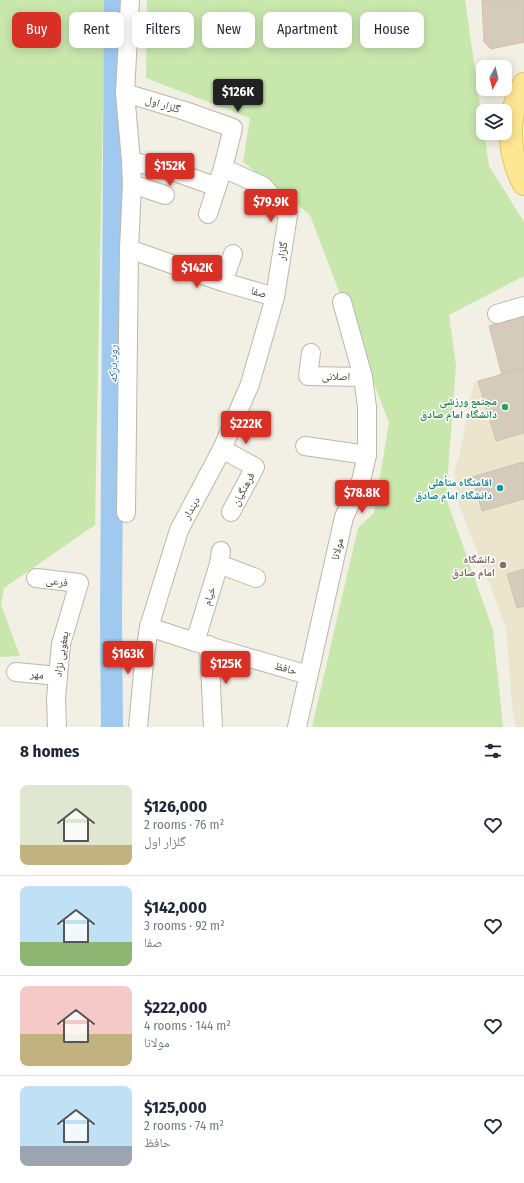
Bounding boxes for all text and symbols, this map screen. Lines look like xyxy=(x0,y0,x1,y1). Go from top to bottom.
chip: Buy xyxy=(12,12,61,48)
chip: Rent xyxy=(69,12,124,48)
chip: Filters xyxy=(132,12,194,48)
chip: New xyxy=(202,12,255,48)
chip: Apartment xyxy=(263,12,352,48)
chip: House xyxy=(360,12,424,48)
north arrow xyxy=(476,60,512,96)
map controls xyxy=(476,60,512,140)
pin: $126K xyxy=(210,79,266,113)
text: $126K xyxy=(222,84,254,99)
street label: گلزار اول xyxy=(144,93,182,116)
button: layers xyxy=(476,104,512,140)
pin: $152K xyxy=(142,153,198,187)
text: $152K xyxy=(154,158,186,173)
pin: $79.9K xyxy=(238,189,304,223)
text: $79.9K xyxy=(253,194,289,209)
street label: گلزار xyxy=(274,240,290,262)
pin: $142K xyxy=(169,255,225,289)
text: $142K xyxy=(181,260,213,275)
street label: صفا xyxy=(250,284,268,301)
water label: رود درکه xyxy=(106,345,120,383)
street label: اصلانی xyxy=(322,370,350,383)
place label: مجتمع ورزشی دانشگاه امام صادق xyxy=(420,395,497,422)
marker: مجتمع ورزشی دانشگاه امام صادق xyxy=(500,402,510,412)
pin: $222K xyxy=(218,411,274,445)
text: $222K xyxy=(230,416,262,431)
street label: فرهنگیان xyxy=(229,470,258,508)
place label: اقامتگاه متأهلی دانشگاه امام صادق xyxy=(415,475,492,503)
pin: $78.8K xyxy=(329,480,395,514)
marker: اقامتگاه متأهلی دانشگاه امام صادق xyxy=(495,483,505,493)
text: $78.8K xyxy=(344,485,380,500)
street label: دیندار xyxy=(180,494,203,523)
street label: مولانا xyxy=(329,537,346,561)
place label: دانشگاه امام صادق xyxy=(452,553,495,580)
marker: دانشگاه امام صادق xyxy=(498,560,508,570)
street label: فرعی xyxy=(45,574,69,589)
street label: خیام xyxy=(200,585,218,607)
street label: یعغوبی نژاد xyxy=(51,630,72,678)
pin: $163K xyxy=(100,641,156,675)
text: $163K xyxy=(112,646,144,661)
pin: $125K xyxy=(198,651,254,685)
text: $125K xyxy=(210,656,242,671)
street label: حافظ xyxy=(273,659,299,678)
street label: مهر xyxy=(28,667,44,682)
icon: filters xyxy=(482,740,504,762)
text: 8 homes xyxy=(20,741,80,762)
text: $126,000 xyxy=(144,796,207,817)
icon: home xyxy=(52,801,100,849)
icon: heart xyxy=(482,814,504,836)
text: 2 rooms · 76 m² xyxy=(144,817,224,832)
text: گلزار اول xyxy=(144,834,186,849)
text: $142,000 xyxy=(144,897,207,918)
icon: home xyxy=(52,902,100,950)
icon: heart xyxy=(482,915,504,937)
text: 3 rooms · 92 m² xyxy=(144,918,225,933)
text: صفا xyxy=(144,935,163,950)
text: $222,000 xyxy=(144,997,207,1018)
icon: home xyxy=(52,1002,100,1050)
icon: heart xyxy=(482,1015,504,1037)
text: 4 rooms · 144 m² xyxy=(144,1018,231,1033)
text: مولانا xyxy=(144,1035,170,1050)
text: $125,000 xyxy=(144,1097,207,1118)
icon: home xyxy=(52,1102,100,1150)
icon: heart xyxy=(482,1115,504,1137)
text: 2 rooms · 74 m² xyxy=(144,1118,224,1133)
text: حافظ xyxy=(144,1135,171,1150)

